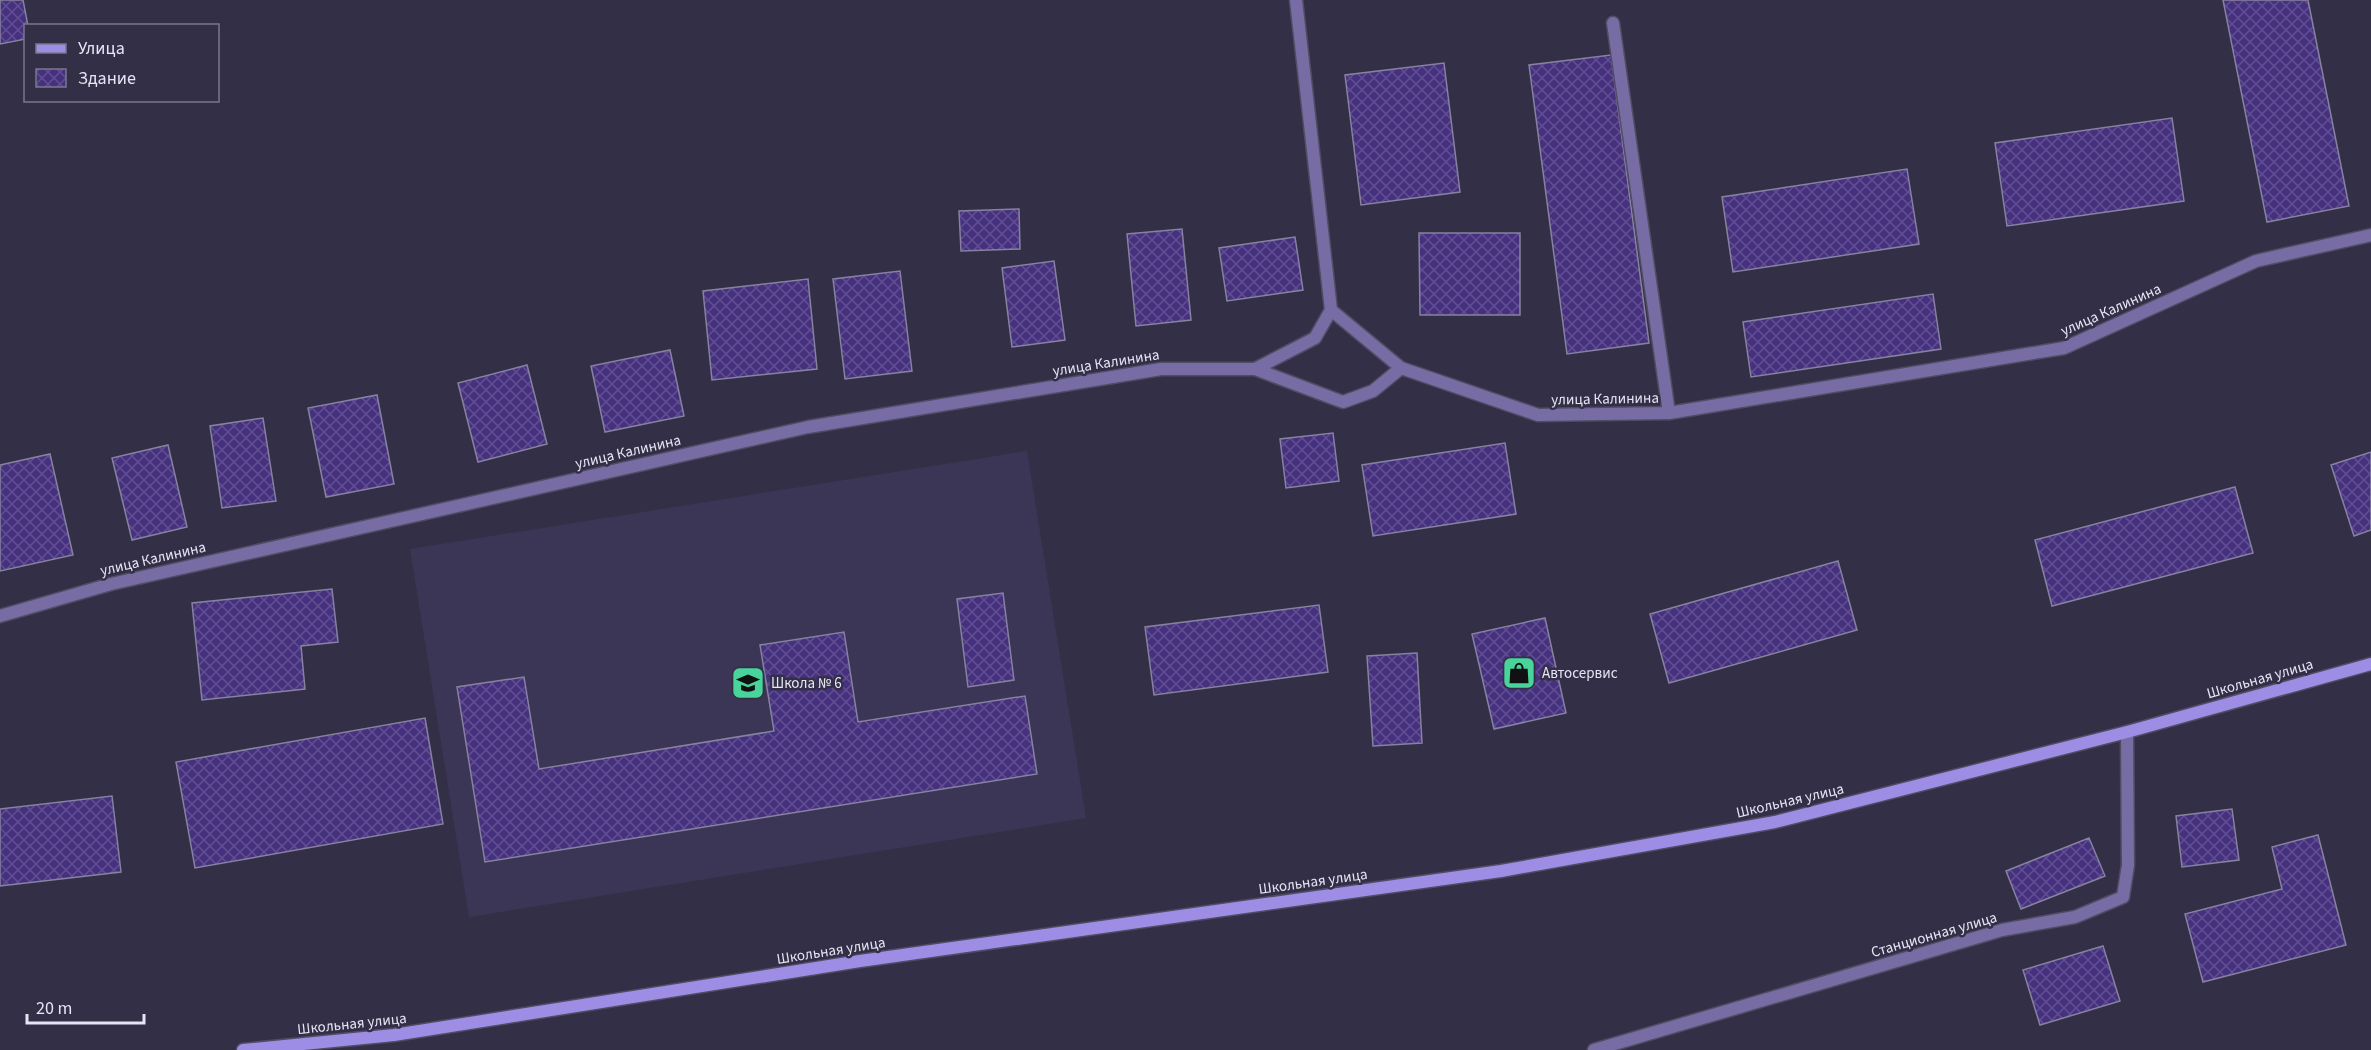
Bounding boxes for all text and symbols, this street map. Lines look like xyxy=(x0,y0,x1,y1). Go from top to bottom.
legend xyxy=(24,24,219,102)
text: Улица xyxy=(78,36,125,61)
text: Здание xyxy=(78,66,136,91)
street label: улица Калинина xyxy=(2057,278,2165,342)
street label: улица Калинина xyxy=(1051,344,1161,382)
street label: улица Калинина xyxy=(1551,388,1659,410)
street label: улица Калинина xyxy=(573,430,683,474)
street label: улица Калинина xyxy=(98,537,208,581)
street label: Школьная улица xyxy=(2204,654,2316,704)
shop icon: Автосервис xyxy=(1501,655,1537,691)
place label: Автосервис xyxy=(1542,663,1618,684)
school or university icon: Школа № 6 xyxy=(730,665,766,701)
place label: Школа № 6 xyxy=(771,673,842,694)
street label: Школьная улица xyxy=(1734,778,1846,824)
street label: Школьная улица xyxy=(1257,864,1369,900)
street label: Станционная улица xyxy=(1869,907,1999,963)
street label: Школьная улица xyxy=(775,932,887,970)
scale bar xyxy=(27,987,144,1025)
text: 20 m xyxy=(36,996,72,1021)
street label: Школьная улица xyxy=(296,1008,408,1040)

